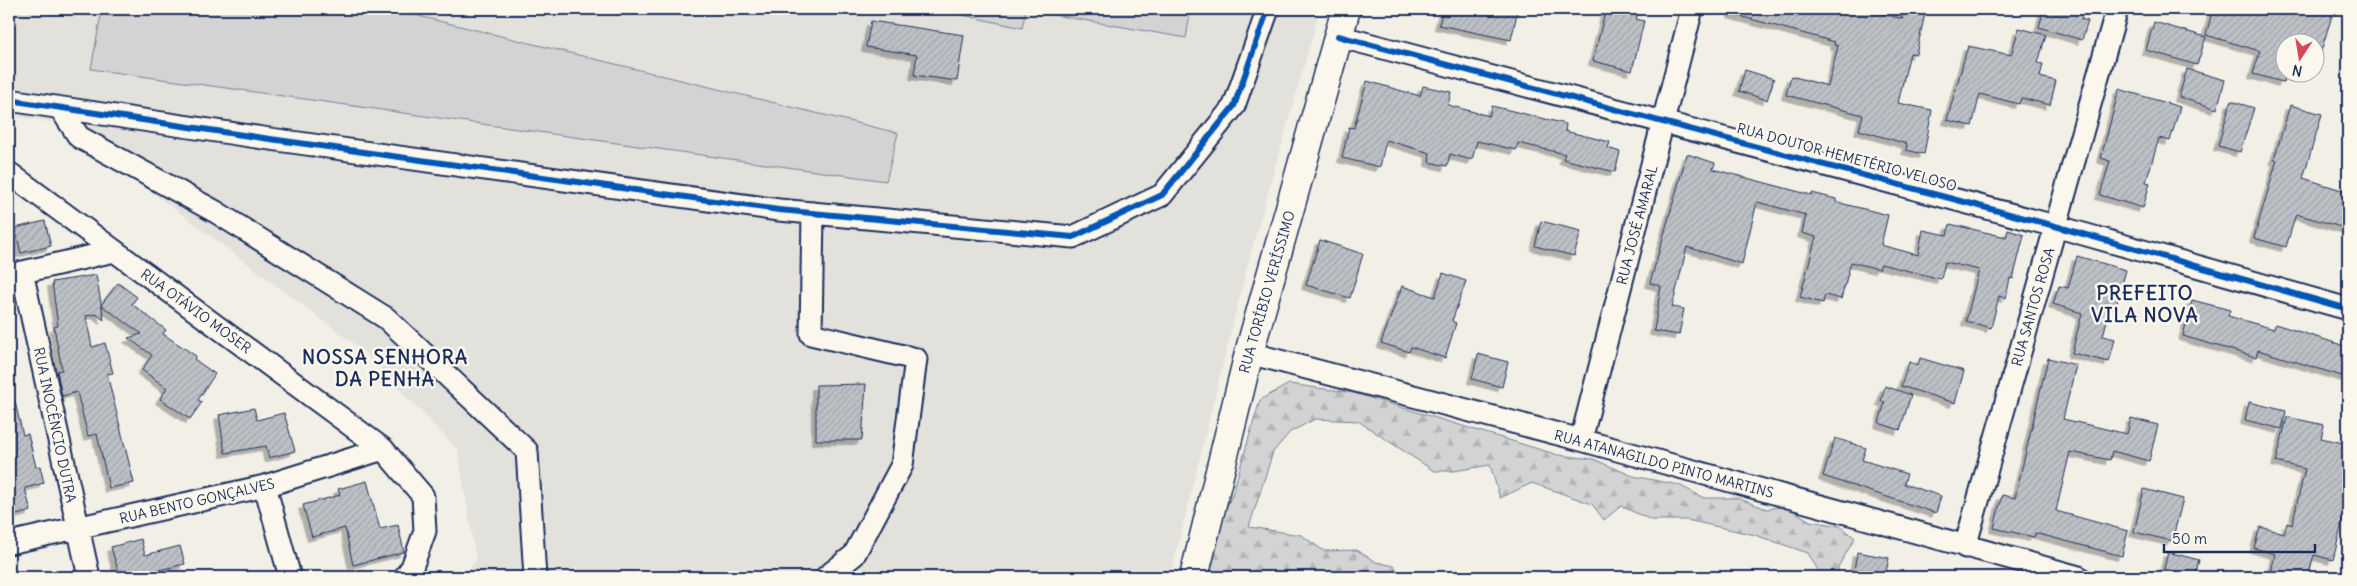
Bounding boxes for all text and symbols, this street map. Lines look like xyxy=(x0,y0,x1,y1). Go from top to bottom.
north arrow xyxy=(2274,32,2324,82)
text: N xyxy=(2291,61,2304,81)
street label: RUA DOUTOR HEMETÉRIO VELOSO xyxy=(1735,119,1959,195)
street label: RUA JOSÉ AMARAL xyxy=(1612,163,1662,287)
street label: RUA TORÍBIO VERÍSSIMO xyxy=(1235,208,1299,375)
street label: RUA SANTOS ROSA xyxy=(2007,246,2059,368)
street label: RUA OTÁVIO MOSER xyxy=(137,265,255,357)
district label: PREFEITO VILA NOVA xyxy=(2091,281,2199,327)
district label: NOSSA SENHORA DA PENHA xyxy=(302,345,468,391)
street label: RUA INOCÊNCIO DUTRA xyxy=(30,346,80,504)
street label: RUA ATANAGILDO PINTO MARTINS xyxy=(1552,426,1776,502)
street label: RUA BENTO GONÇALVES xyxy=(118,474,277,528)
scale bar xyxy=(2164,521,2316,553)
text: 50 m xyxy=(2172,529,2207,548)

